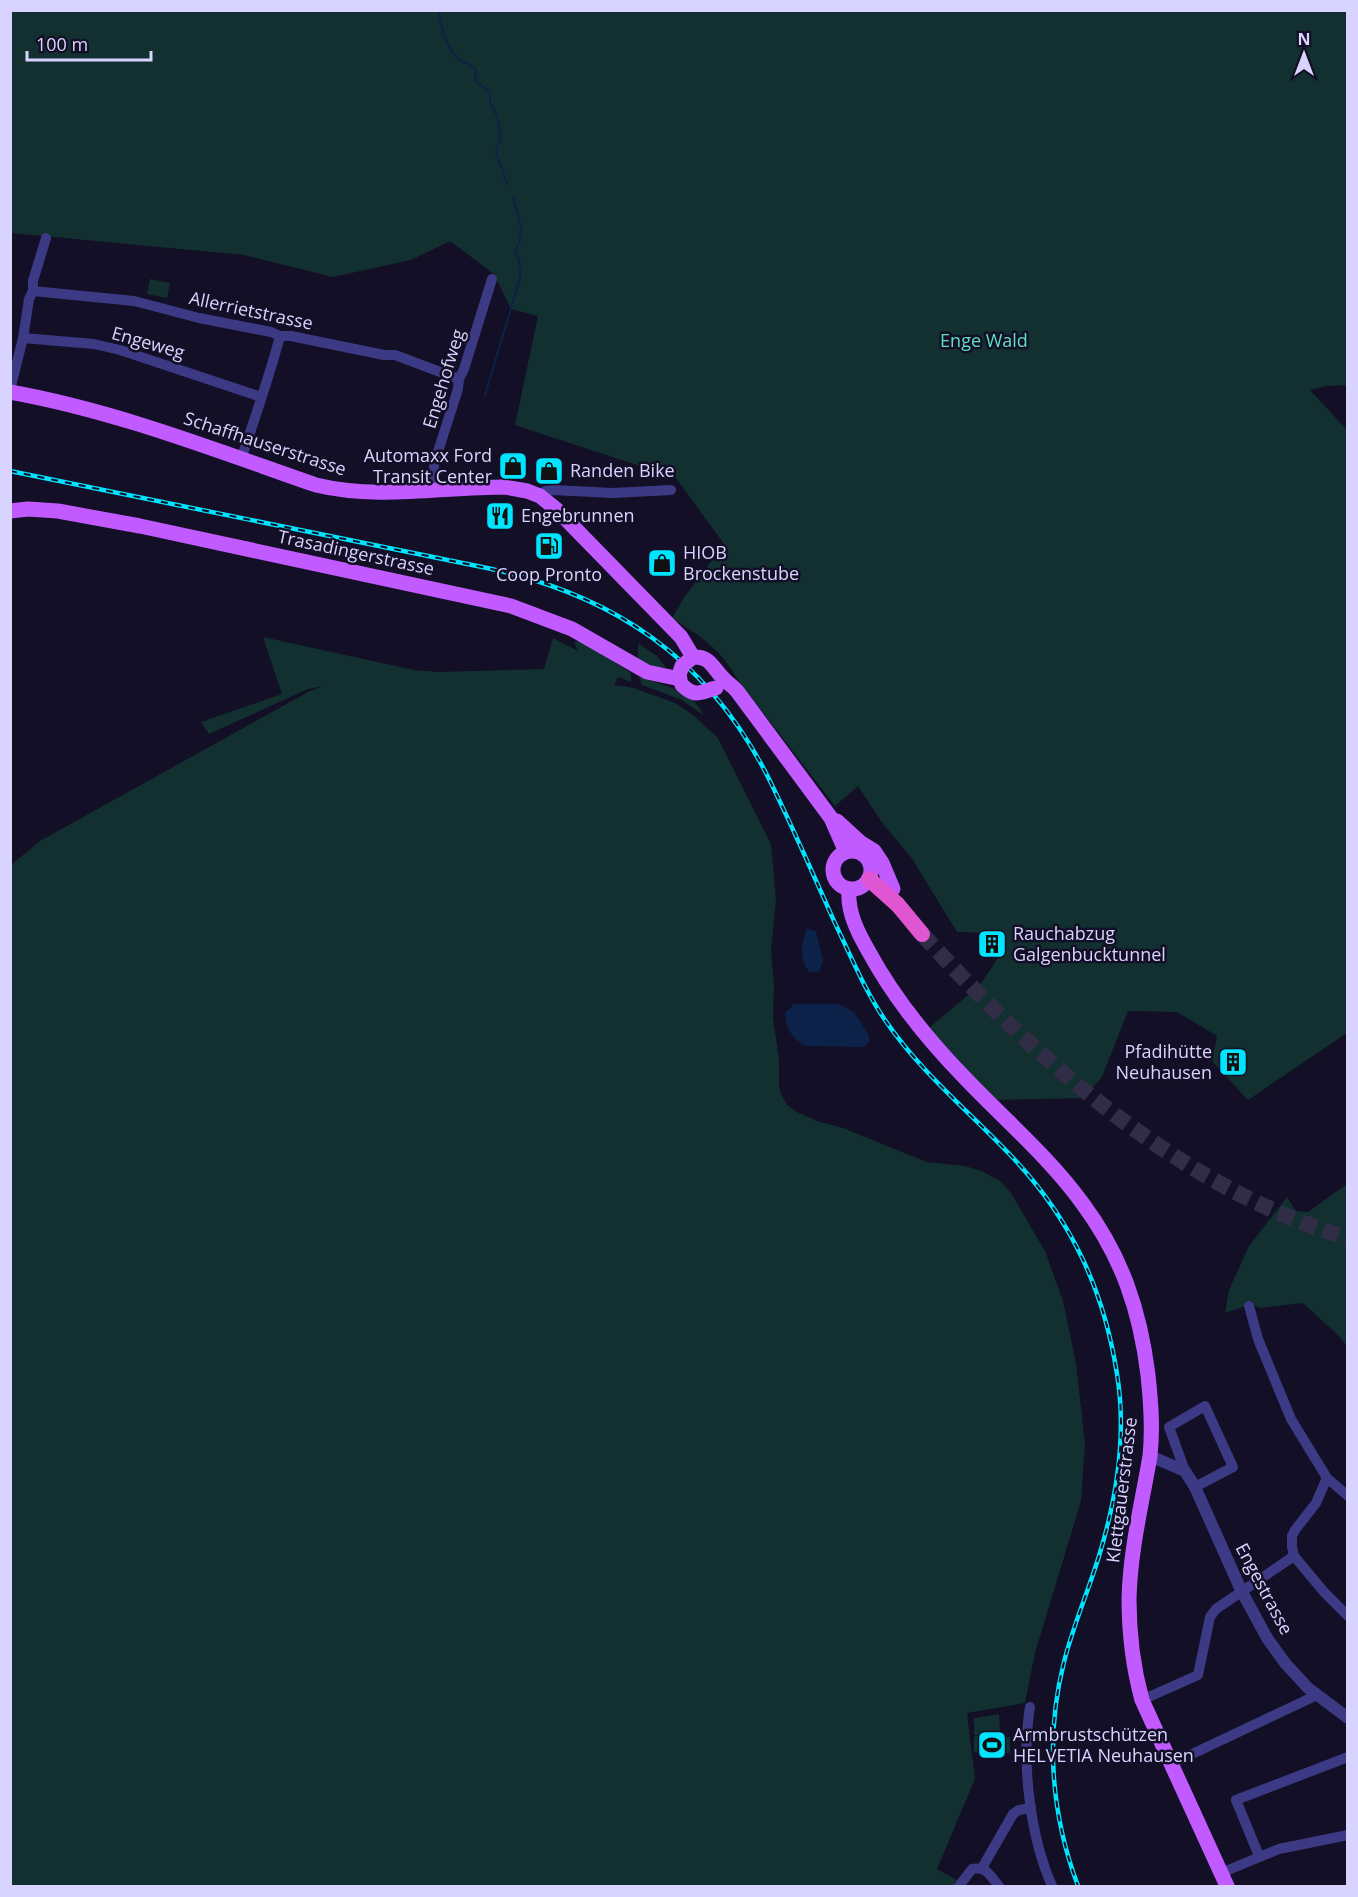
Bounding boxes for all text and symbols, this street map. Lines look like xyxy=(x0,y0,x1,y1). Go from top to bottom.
scale bar xyxy=(27,24,152,62)
north arrow xyxy=(1274,24,1334,84)
text: N xyxy=(1297,28,1311,50)
text: 100 m xyxy=(36,32,88,56)
street label: Allerrietstrasse xyxy=(187,285,315,335)
street label: Engeweg xyxy=(109,320,188,364)
street label: Engehofweg xyxy=(417,326,470,431)
park label: Enge Wald xyxy=(940,328,1028,352)
street label: Schaffhauserstrasse xyxy=(181,405,350,481)
place label: Automaxx Ford Transit Center xyxy=(364,443,493,488)
shop icon: Automaxx Ford Transit Center xyxy=(497,450,529,482)
shop icon: Randen Bike xyxy=(533,455,565,487)
place label: Randen Bike xyxy=(570,458,675,482)
restaurant icon: Engebrunnen xyxy=(484,500,516,532)
place label: Engebrunnen xyxy=(521,503,635,527)
street label: Trasadingerstrasse xyxy=(276,524,437,580)
fuel station icon: Coop Pronto xyxy=(533,530,565,562)
place label: HIOB Brockenstube xyxy=(683,540,799,585)
shop icon: HIOB Brockenstube xyxy=(646,547,678,579)
place label: Coop Pronto xyxy=(496,562,602,586)
place label: Rauchabzug Galgenbucktunnel xyxy=(1013,921,1166,966)
building icon: Rauchabzug Galgenbucktunnel xyxy=(976,928,1008,960)
place label: Pfadihütte Neuhausen xyxy=(1115,1039,1212,1084)
building icon: Pfadihütte Neuhausen xyxy=(1217,1046,1249,1078)
street label: Klettgauerstrasse xyxy=(1100,1416,1142,1564)
street label: Engestrasse xyxy=(1231,1539,1299,1639)
place label: Armbrustschützen HELVETIA Neuhausen xyxy=(1013,1722,1194,1767)
sports icon: Armbrustschützen HELVETIA Neuhausen xyxy=(976,1729,1008,1761)

